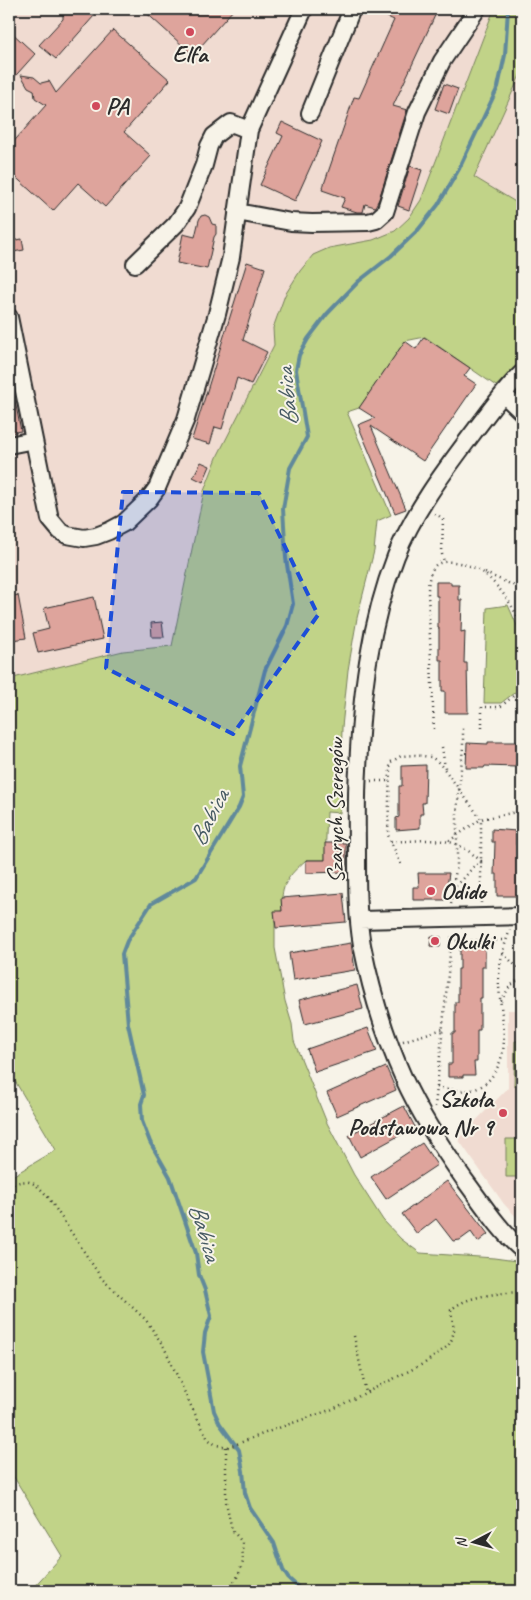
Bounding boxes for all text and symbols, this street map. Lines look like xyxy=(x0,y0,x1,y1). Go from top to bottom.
marker: Elfa xyxy=(184,26,196,38)
place label: Elfa xyxy=(173,39,210,69)
place label: PA xyxy=(106,91,130,121)
marker: PA xyxy=(90,100,102,112)
water label: Babica xyxy=(268,364,305,427)
street label: Szarych Szeregów xyxy=(320,737,350,884)
water label: Babica xyxy=(181,782,238,851)
place label: Odido xyxy=(441,876,488,906)
marker: Odido xyxy=(425,885,437,897)
place label: Okulki xyxy=(445,926,497,956)
marker: Okulki xyxy=(429,935,441,947)
place label: Szkoła Podstawowa Nr 9 xyxy=(348,1084,495,1142)
marker: Szkoła Podstawowa Nr 9 xyxy=(497,1107,509,1119)
water label: Babica xyxy=(181,1200,230,1268)
north arrow xyxy=(448,1518,498,1568)
text: N xyxy=(452,1536,470,1549)

